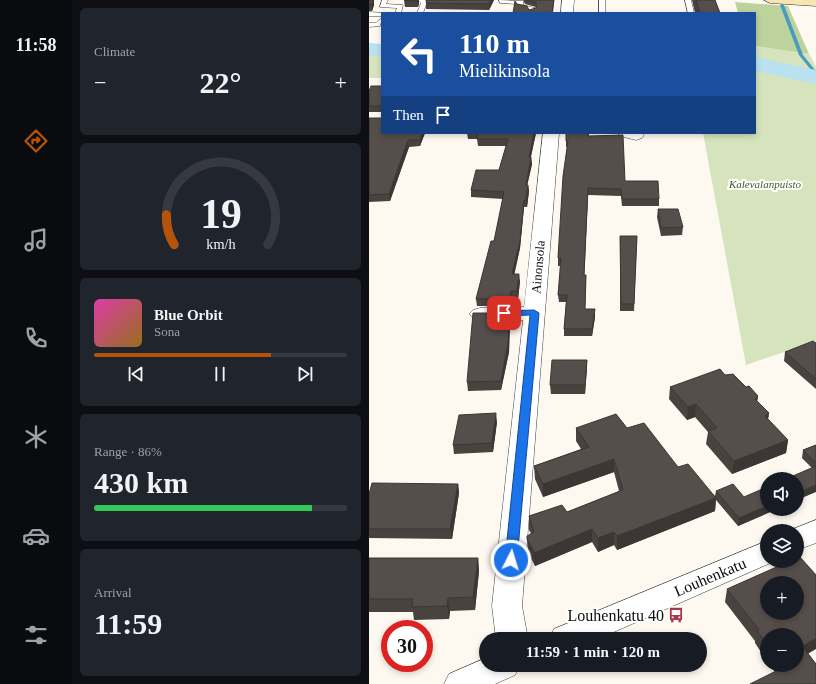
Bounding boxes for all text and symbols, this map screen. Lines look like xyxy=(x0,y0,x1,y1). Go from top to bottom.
icon: left xyxy=(393,28,445,80)
text: 110 m xyxy=(459,28,530,59)
text: 11:58 xyxy=(15,35,57,55)
text: Climate xyxy=(94,44,135,59)
text: Mielikinsola xyxy=(459,61,550,81)
text: 22° xyxy=(200,66,242,99)
text: − xyxy=(94,70,106,95)
text: + xyxy=(335,70,347,95)
icon: arrive xyxy=(432,104,454,126)
text: Then xyxy=(393,107,424,123)
icon: directions xyxy=(22,127,50,155)
park label: Kalevalanpuisto xyxy=(728,178,802,190)
text: 19 xyxy=(200,191,241,237)
icon: music xyxy=(22,226,50,254)
text: km/h xyxy=(206,235,235,251)
street label: Ainonsola xyxy=(528,240,548,294)
pin xyxy=(487,296,521,330)
icon: arrive xyxy=(493,302,515,324)
text: Blue Orbit xyxy=(154,307,223,323)
icon: phone xyxy=(22,324,50,352)
text: Sona xyxy=(154,324,180,339)
icon: previous xyxy=(125,363,147,385)
icon: pause xyxy=(209,363,231,385)
icon: next xyxy=(294,363,316,385)
icon: climate xyxy=(22,423,50,451)
text: Range · 86% xyxy=(94,444,162,459)
text: 430 km xyxy=(94,466,188,499)
map controls xyxy=(760,472,804,672)
button: sound xyxy=(760,472,804,516)
icon: car xyxy=(22,522,50,550)
button: layers xyxy=(760,524,804,568)
position arrow xyxy=(490,539,532,581)
street label: Louhenkatu xyxy=(672,554,748,600)
button: + xyxy=(760,576,804,620)
text: Arrival xyxy=(94,585,132,600)
bus stop icon: Louhenkatu 40 xyxy=(667,606,685,624)
text: 11:59 xyxy=(94,607,162,640)
place label: Louhenkatu 40 xyxy=(568,607,664,624)
speed limit sign: 30 xyxy=(381,620,433,672)
icon: filters xyxy=(22,621,50,649)
button: − xyxy=(760,628,804,672)
text: 11:59 · 1 min · 120 m xyxy=(526,644,660,660)

